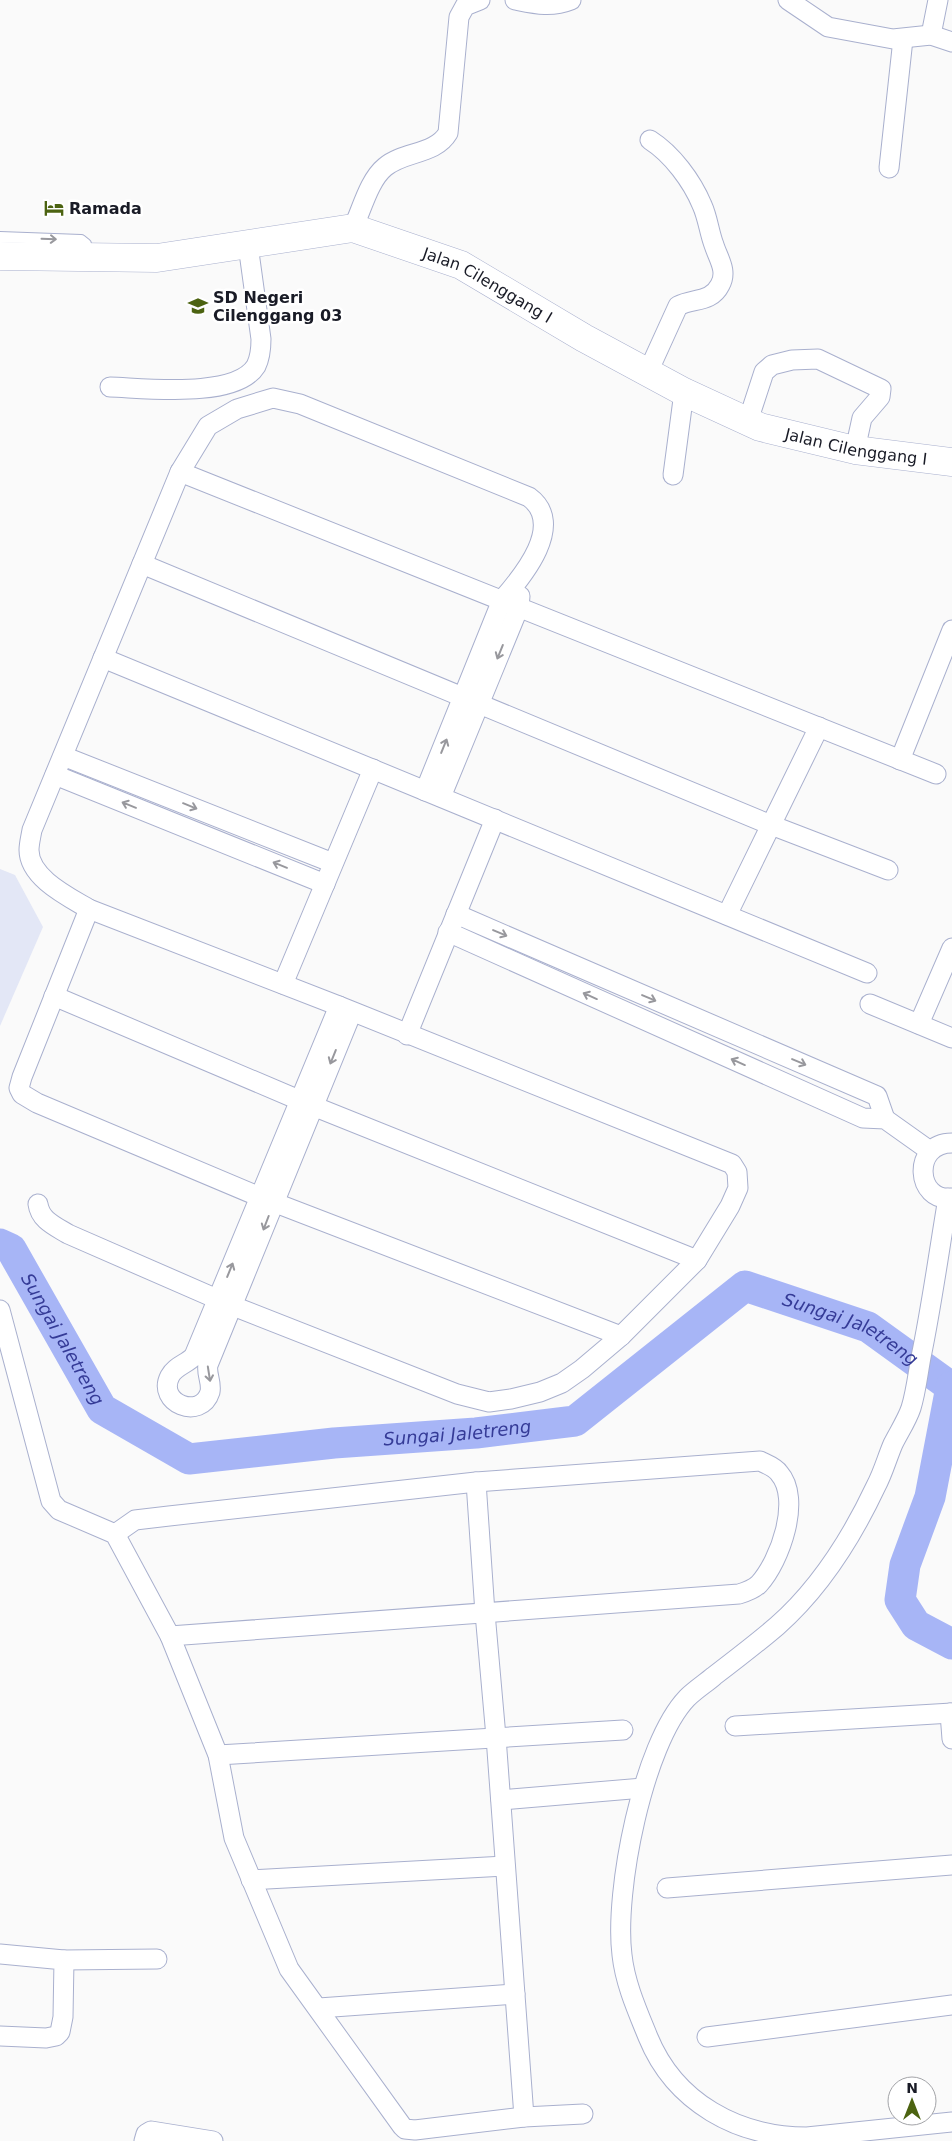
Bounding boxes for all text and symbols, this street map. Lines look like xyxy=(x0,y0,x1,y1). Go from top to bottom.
hotel icon: Ramada xyxy=(43,197,65,219)
place label: Ramada xyxy=(69,199,142,218)
one-way arrow xyxy=(40,234,56,243)
street label: Jalan Cilenggang I xyxy=(419,243,556,327)
place label: SD Negeri Cilenggang 03 xyxy=(213,288,342,325)
school or university icon: SD Negeri Cilenggang 03 xyxy=(187,295,209,317)
street label: Jalan Cilenggang I xyxy=(782,424,928,469)
one-way arrow xyxy=(495,645,504,660)
one-way arrow xyxy=(439,739,449,754)
one-way arrow xyxy=(122,799,137,809)
one-way arrow xyxy=(182,802,197,811)
one-way arrow xyxy=(273,860,288,870)
one-way arrow xyxy=(492,929,507,939)
one-way arrow xyxy=(583,990,598,1000)
one-way arrow xyxy=(641,993,656,1003)
one-way arrow xyxy=(328,1049,338,1064)
one-way arrow xyxy=(731,1057,746,1067)
one-way arrow xyxy=(791,1058,806,1068)
one-way arrow xyxy=(260,1216,269,1231)
one-way arrow xyxy=(226,1263,236,1278)
water label: Sungai Jaletreng xyxy=(17,1269,109,1409)
water label: Sungai Jaletreng xyxy=(780,1288,922,1370)
one-way arrow xyxy=(204,1366,214,1382)
water label: Sungai Jaletreng xyxy=(383,1415,532,1450)
north arrow xyxy=(887,2076,937,2126)
text: N xyxy=(906,2080,918,2096)

